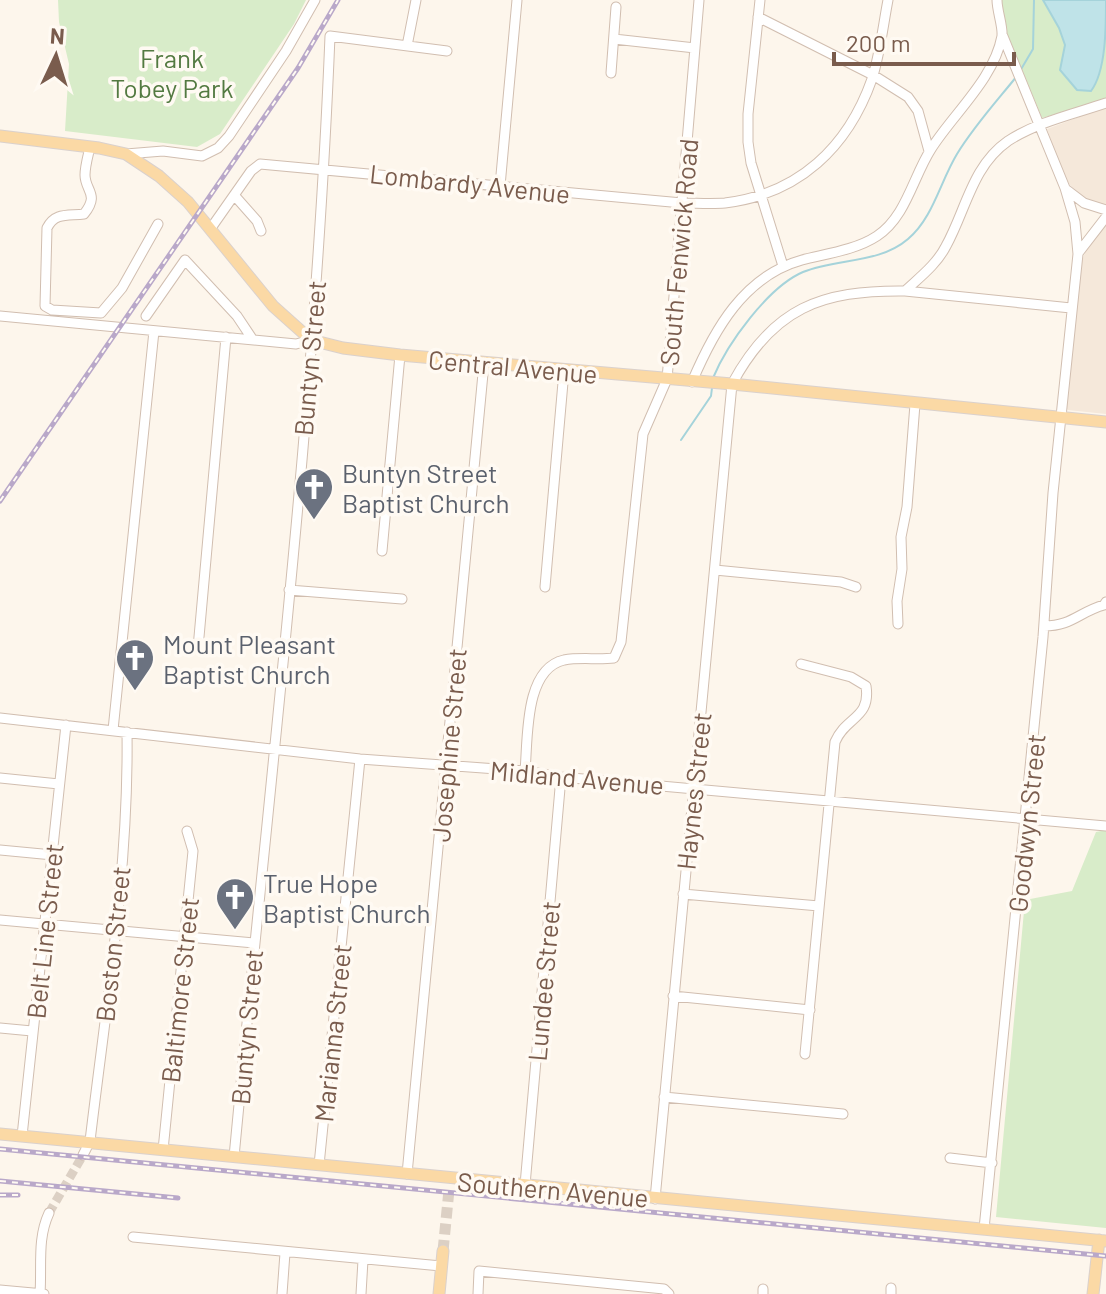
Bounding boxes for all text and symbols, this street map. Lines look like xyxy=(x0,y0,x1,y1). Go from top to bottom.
north arrow xyxy=(16,16,96,96)
scale bar xyxy=(834,16,1014,66)
text: N xyxy=(49,22,66,49)
text: 200 m xyxy=(846,28,911,57)
park label: Frank Tobey Park xyxy=(111,42,233,103)
street label: South Fenwick Road xyxy=(653,137,703,367)
street label: Lombardy Avenue xyxy=(368,157,572,209)
street label: Buntyn Street xyxy=(287,279,331,437)
street label: Central Avenue xyxy=(427,343,599,389)
place label: Buntyn Street Baptist Church xyxy=(342,457,510,518)
church icon: Buntyn Street Baptist Church xyxy=(293,466,335,521)
place label: Mount Pleasant Baptist Church xyxy=(163,628,336,689)
church icon: Mount Pleasant Baptist Church xyxy=(114,637,156,692)
street label: Josephine Street xyxy=(424,647,472,843)
street label: Haynes Street xyxy=(669,711,717,871)
street label: Goodwyn Street xyxy=(1001,732,1051,914)
street label: Midland Avenue xyxy=(489,754,665,800)
street label: Belt Line Street xyxy=(19,842,69,1020)
street label: Boston Street xyxy=(88,865,136,1023)
place label: True Hope Baptist Church xyxy=(263,867,431,928)
church icon: True Hope Baptist Church xyxy=(214,876,256,931)
street label: Baltimore Street xyxy=(154,896,204,1084)
street label: Lundee Street xyxy=(521,900,565,1062)
street label: Marianna Street xyxy=(307,942,357,1124)
street label: Buntyn Street xyxy=(224,948,268,1106)
street label: Southern Avenue xyxy=(456,1165,650,1213)

